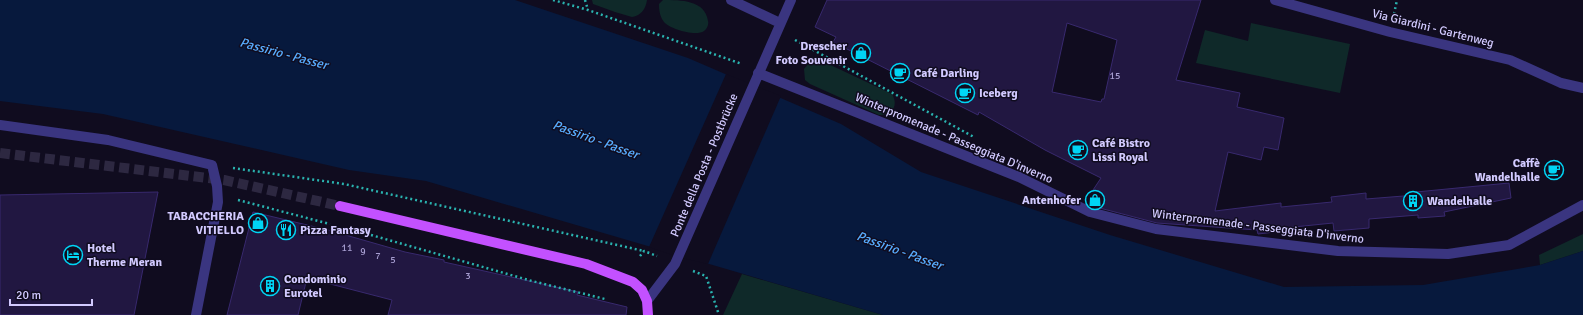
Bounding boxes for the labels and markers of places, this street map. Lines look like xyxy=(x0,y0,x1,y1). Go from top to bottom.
place label: Drescher Foto Souvenir xyxy=(775,39,847,68)
shop icon: Drescher Foto Souvenir xyxy=(850,42,872,64)
cafe icon: Café Darling xyxy=(889,62,911,84)
place label: Café Darling xyxy=(914,66,980,81)
cafe icon: Iceberg xyxy=(954,82,976,104)
place label: Iceberg xyxy=(979,86,1018,101)
place label: Café Bistro Lissi Royal xyxy=(1092,136,1150,165)
cafe icon: Café Bistro Lissi Royal xyxy=(1067,139,1089,161)
place label: Caffè Wandelhalle xyxy=(1475,156,1540,185)
cafe icon: Caffè Wandelhalle xyxy=(1543,159,1565,181)
shop icon: Antenhofer xyxy=(1084,189,1106,211)
building icon: Wandelhalle xyxy=(1402,190,1424,212)
place label: Antenhofer xyxy=(1022,193,1081,208)
place label: Wandelhalle xyxy=(1427,194,1492,209)
place label: TABACCHERIA VITIELLO xyxy=(168,209,244,238)
shop icon: TABACCHERIA VITIELLO xyxy=(247,212,269,234)
restaurant icon: Pizza Fantasy xyxy=(275,219,297,241)
place label: Pizza Fantasy xyxy=(300,223,371,238)
place label: Hotel Therme Meran xyxy=(87,241,162,270)
hotel icon: Hotel Therme Meran xyxy=(62,244,84,266)
place label: Condominio Eurotel xyxy=(284,272,346,301)
building icon: Condominio Eurotel xyxy=(259,275,281,297)

